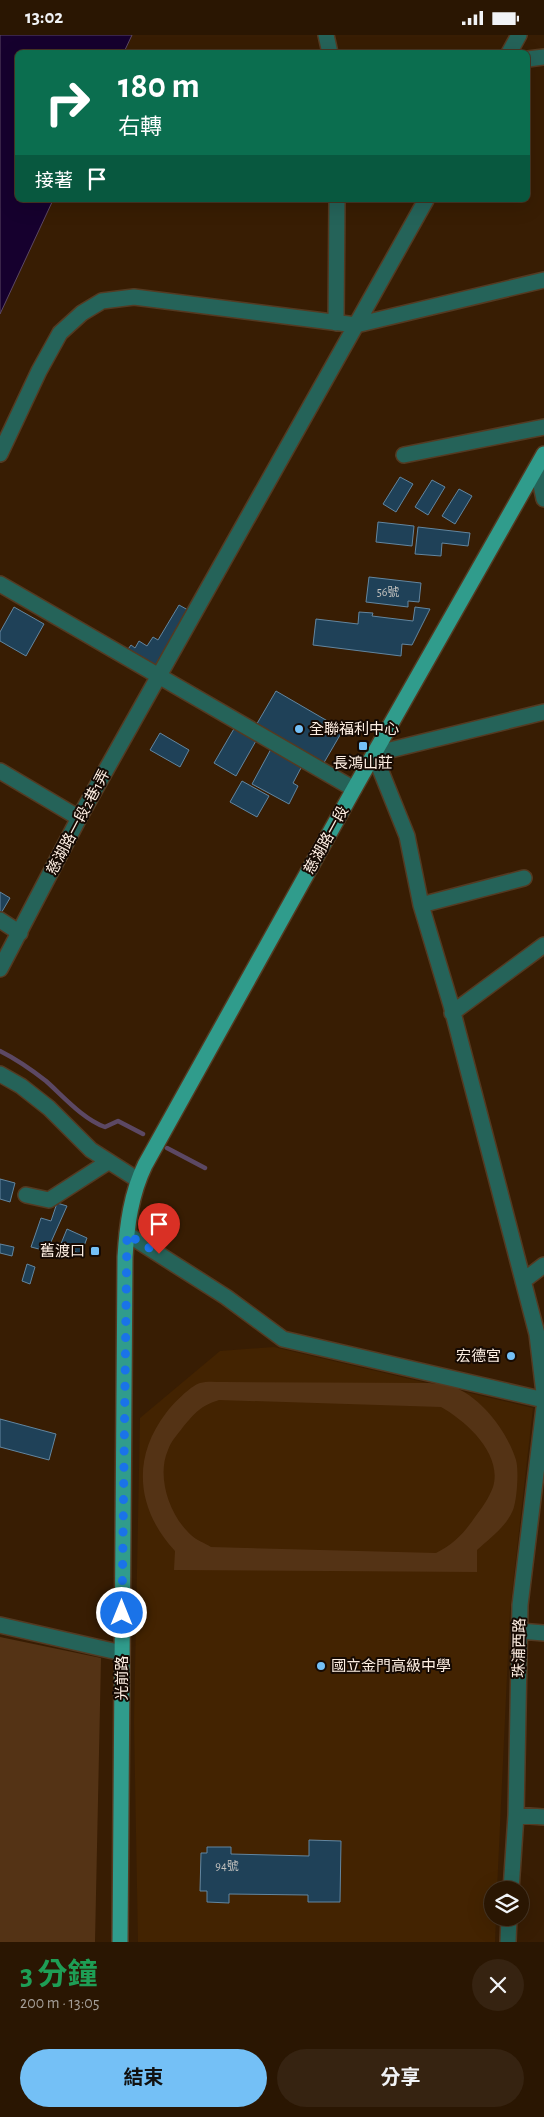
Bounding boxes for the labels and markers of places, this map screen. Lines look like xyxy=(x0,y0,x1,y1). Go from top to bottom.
place label: 全聯福利中心 xyxy=(309,721,399,737)
marker: 全聯福利中心 xyxy=(293,723,305,735)
marker: 長鴻山莊 xyxy=(357,740,369,752)
place label: 長鴻山莊 xyxy=(333,755,393,771)
pin xyxy=(138,1203,180,1254)
place label: 舊渡口 xyxy=(40,1243,85,1259)
marker: 舊渡口 xyxy=(89,1245,101,1257)
place label: 宏德宮 xyxy=(456,1347,501,1364)
marker: 宏德宮 xyxy=(505,1350,517,1362)
place label: 國立金門高級中學 xyxy=(331,1658,451,1674)
marker: 國立金門高級中學 xyxy=(315,1660,327,1672)

